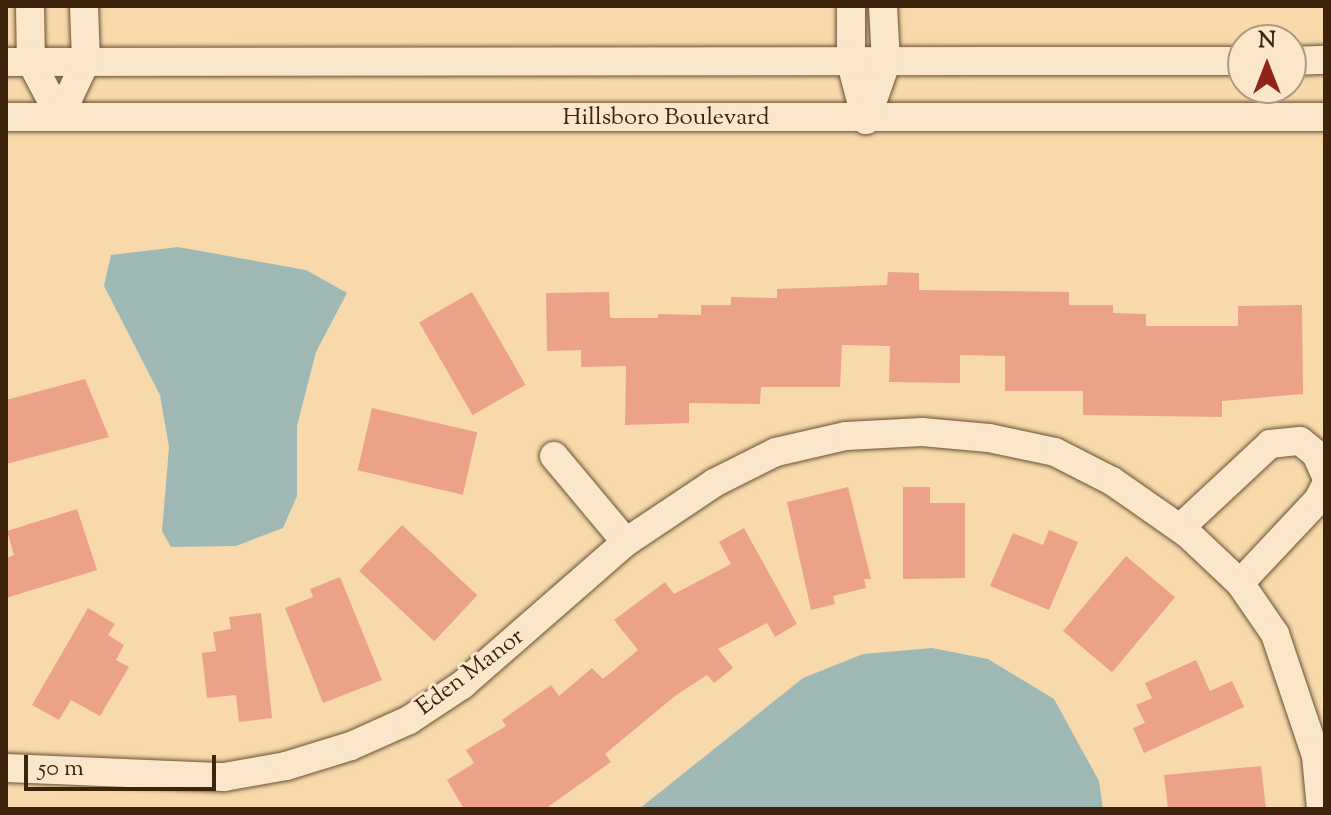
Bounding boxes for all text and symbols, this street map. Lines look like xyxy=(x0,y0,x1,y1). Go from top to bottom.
north arrow xyxy=(1227,24,1307,104)
text: N xyxy=(1258,26,1276,58)
street label: Hillsboro Boulevard xyxy=(562,105,770,133)
street label: Eden Manor xyxy=(411,623,531,723)
scale bar xyxy=(28,739,220,789)
text: 50 m xyxy=(38,752,84,786)

